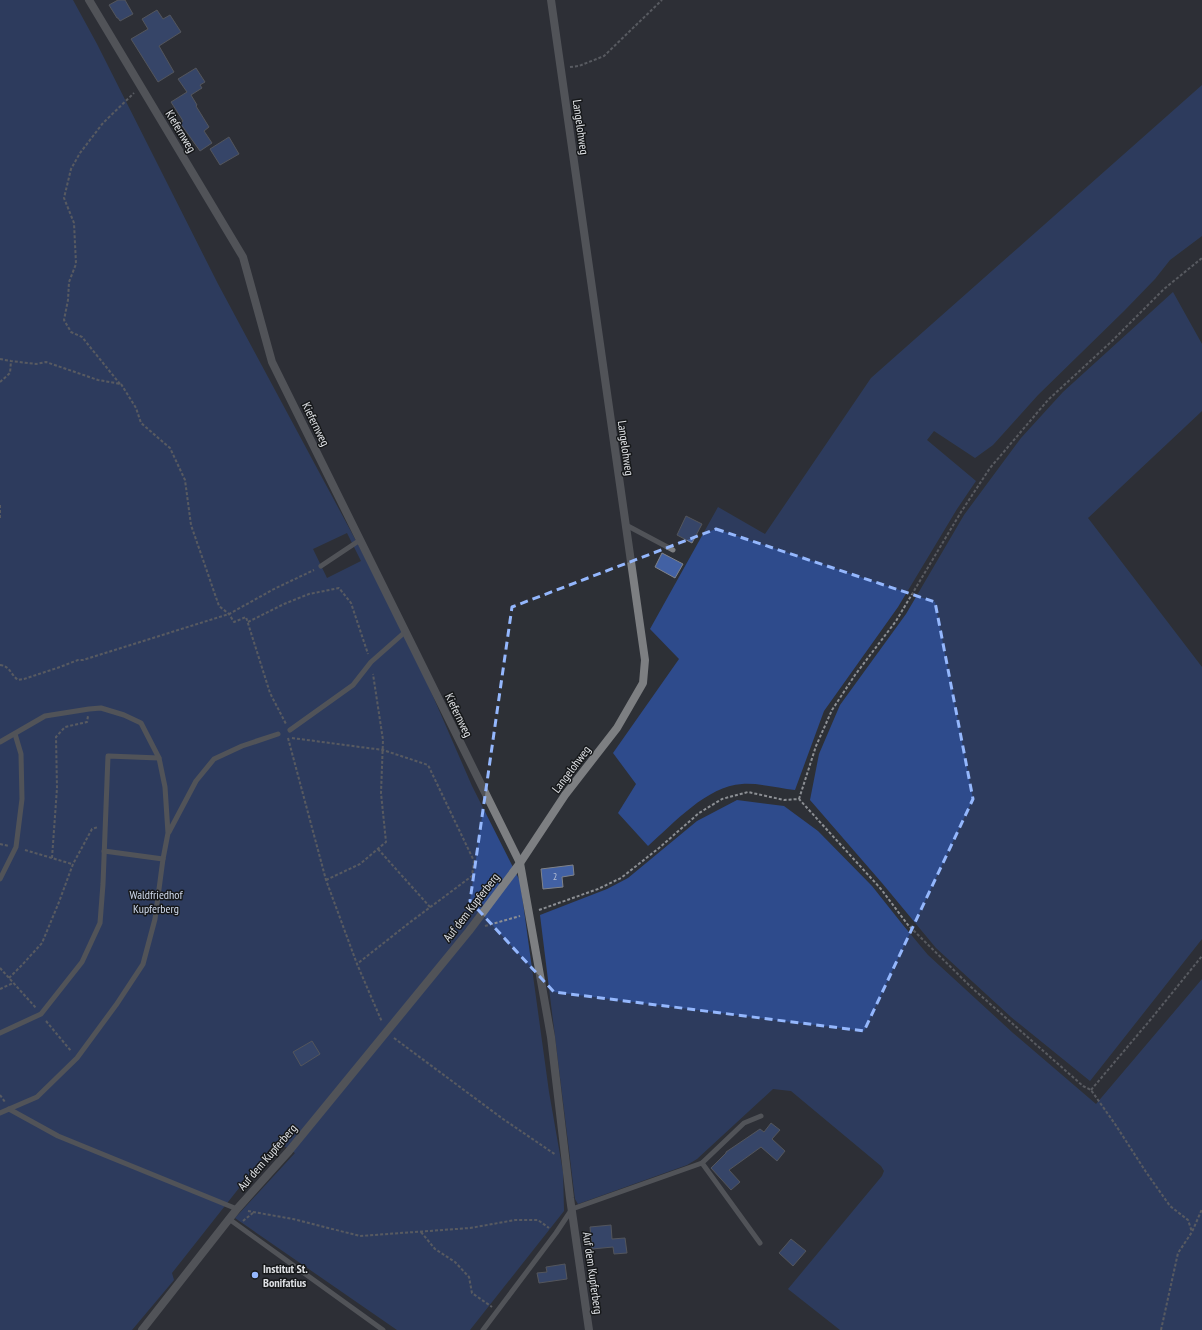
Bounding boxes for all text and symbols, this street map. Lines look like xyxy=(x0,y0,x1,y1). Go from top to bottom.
street label: Langelohweg xyxy=(570,99,592,155)
street label: Kiefernweg xyxy=(162,107,200,155)
street label: Kiefernweg xyxy=(299,400,333,448)
street label: Langelohweg xyxy=(615,420,637,476)
street label: Kiefernweg xyxy=(442,691,476,739)
street label: Langelohweg xyxy=(548,742,594,796)
street label: Auf dem Kupferberg xyxy=(440,870,502,944)
house number: 2 xyxy=(553,870,557,883)
park label: Waldfriedhof Kupferberg xyxy=(129,887,183,916)
street label: Auf dem Kupferberg xyxy=(234,1121,300,1193)
street label: Auf dem Kupferberg xyxy=(580,1231,606,1315)
place label: Institut St. Bonifatius xyxy=(263,1261,308,1290)
marker: Institut St. Bonifatius xyxy=(250,1270,260,1280)

